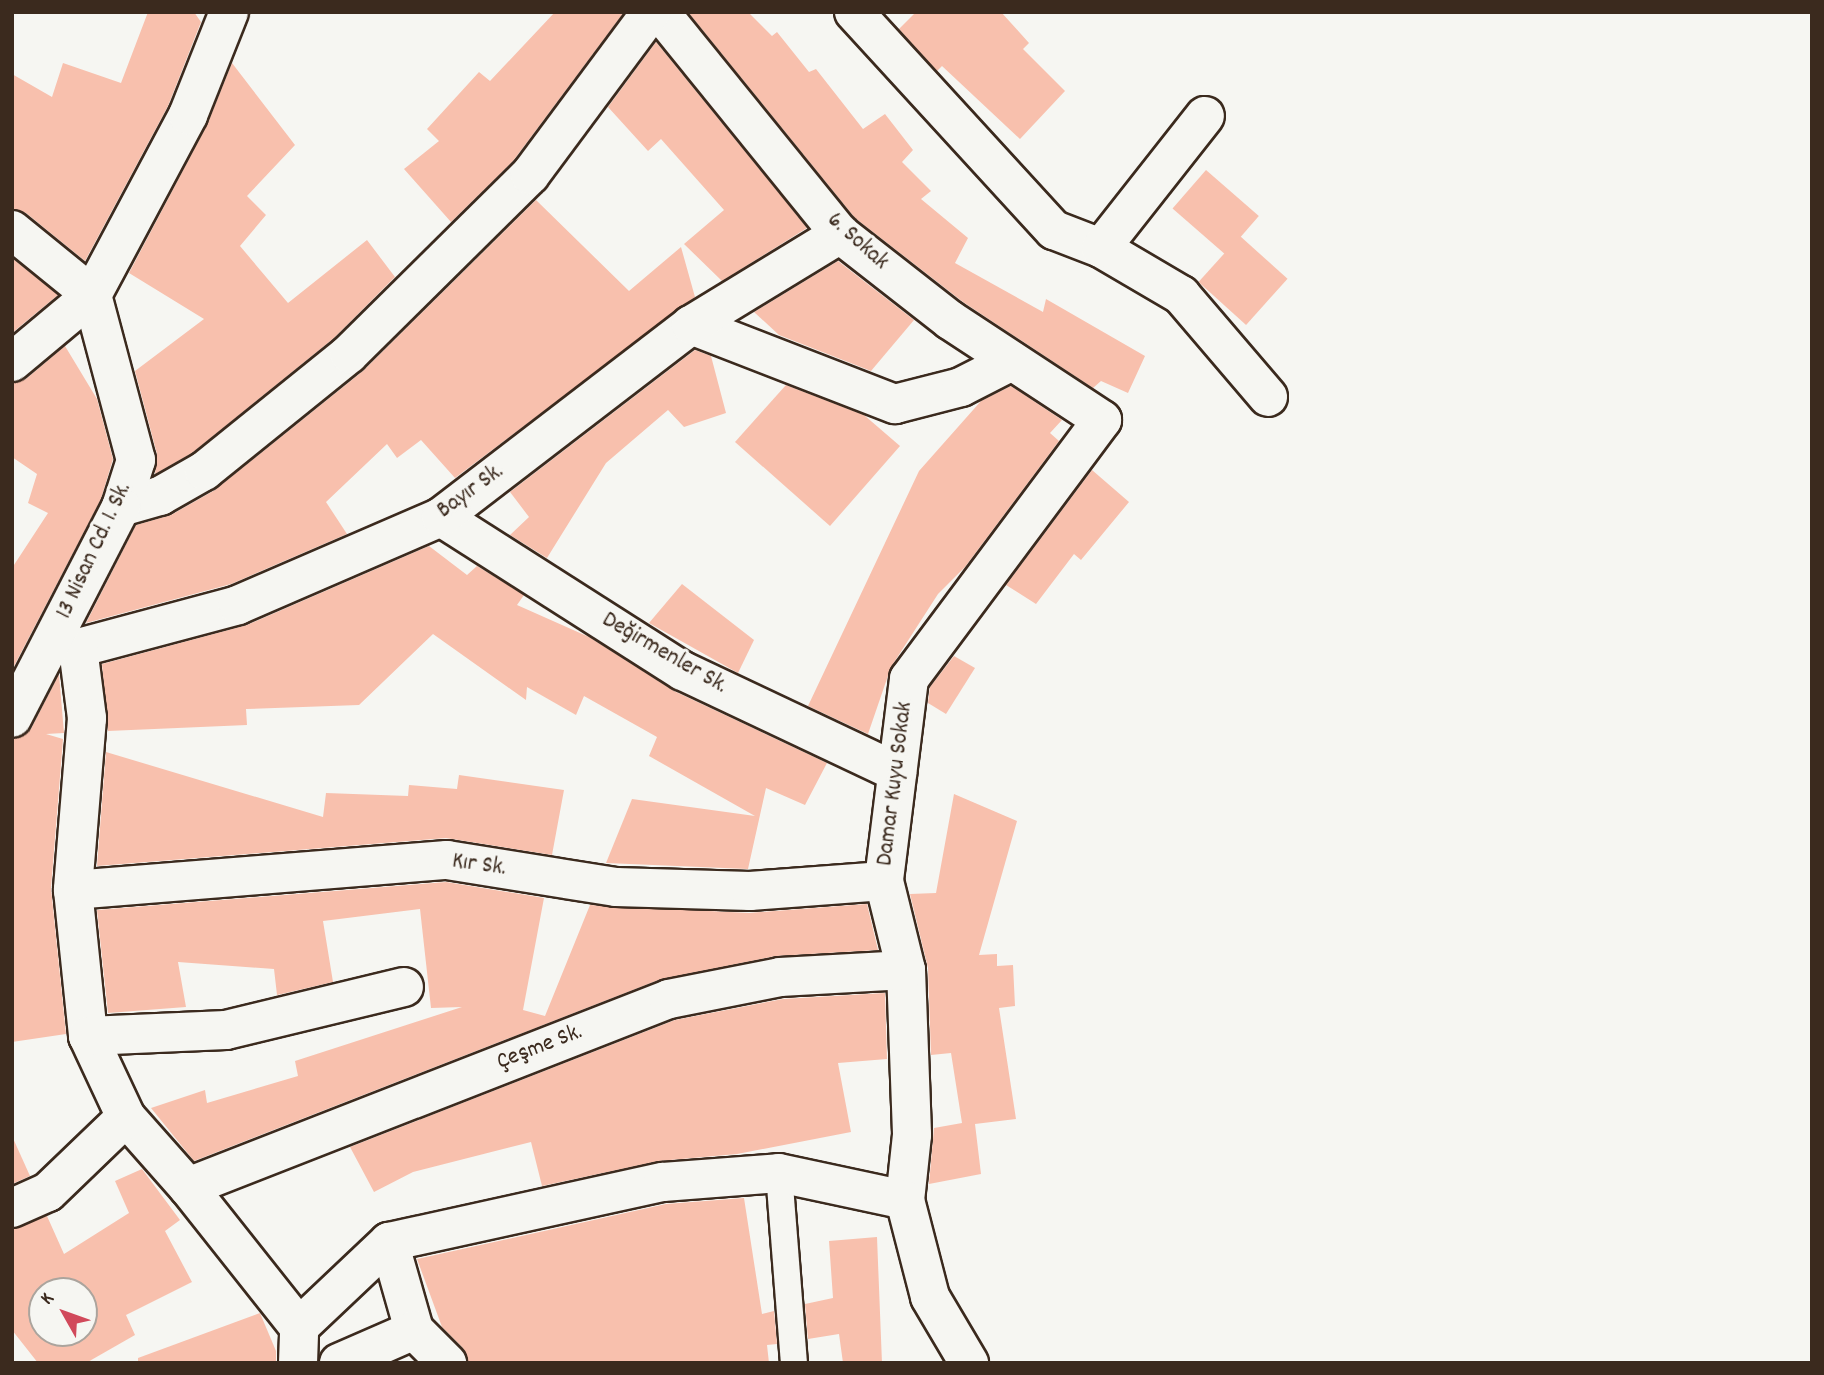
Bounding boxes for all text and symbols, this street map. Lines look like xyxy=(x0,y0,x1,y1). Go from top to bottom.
street label: 6. Sokak xyxy=(820,207,894,277)
street label: Bayır Sk. xyxy=(432,458,510,526)
street label: 13 Nisan Cd. 1. Sk. xyxy=(51,478,139,624)
street label: Değirmenler Sk. xyxy=(596,607,732,701)
street label: Damar Kuyu Sokak xyxy=(872,700,920,868)
street label: Kır Sk. xyxy=(450,848,508,884)
street label: Çeşme Sk. xyxy=(493,1019,587,1077)
north arrow xyxy=(28,1277,98,1347)
text: K xyxy=(35,1287,61,1312)

